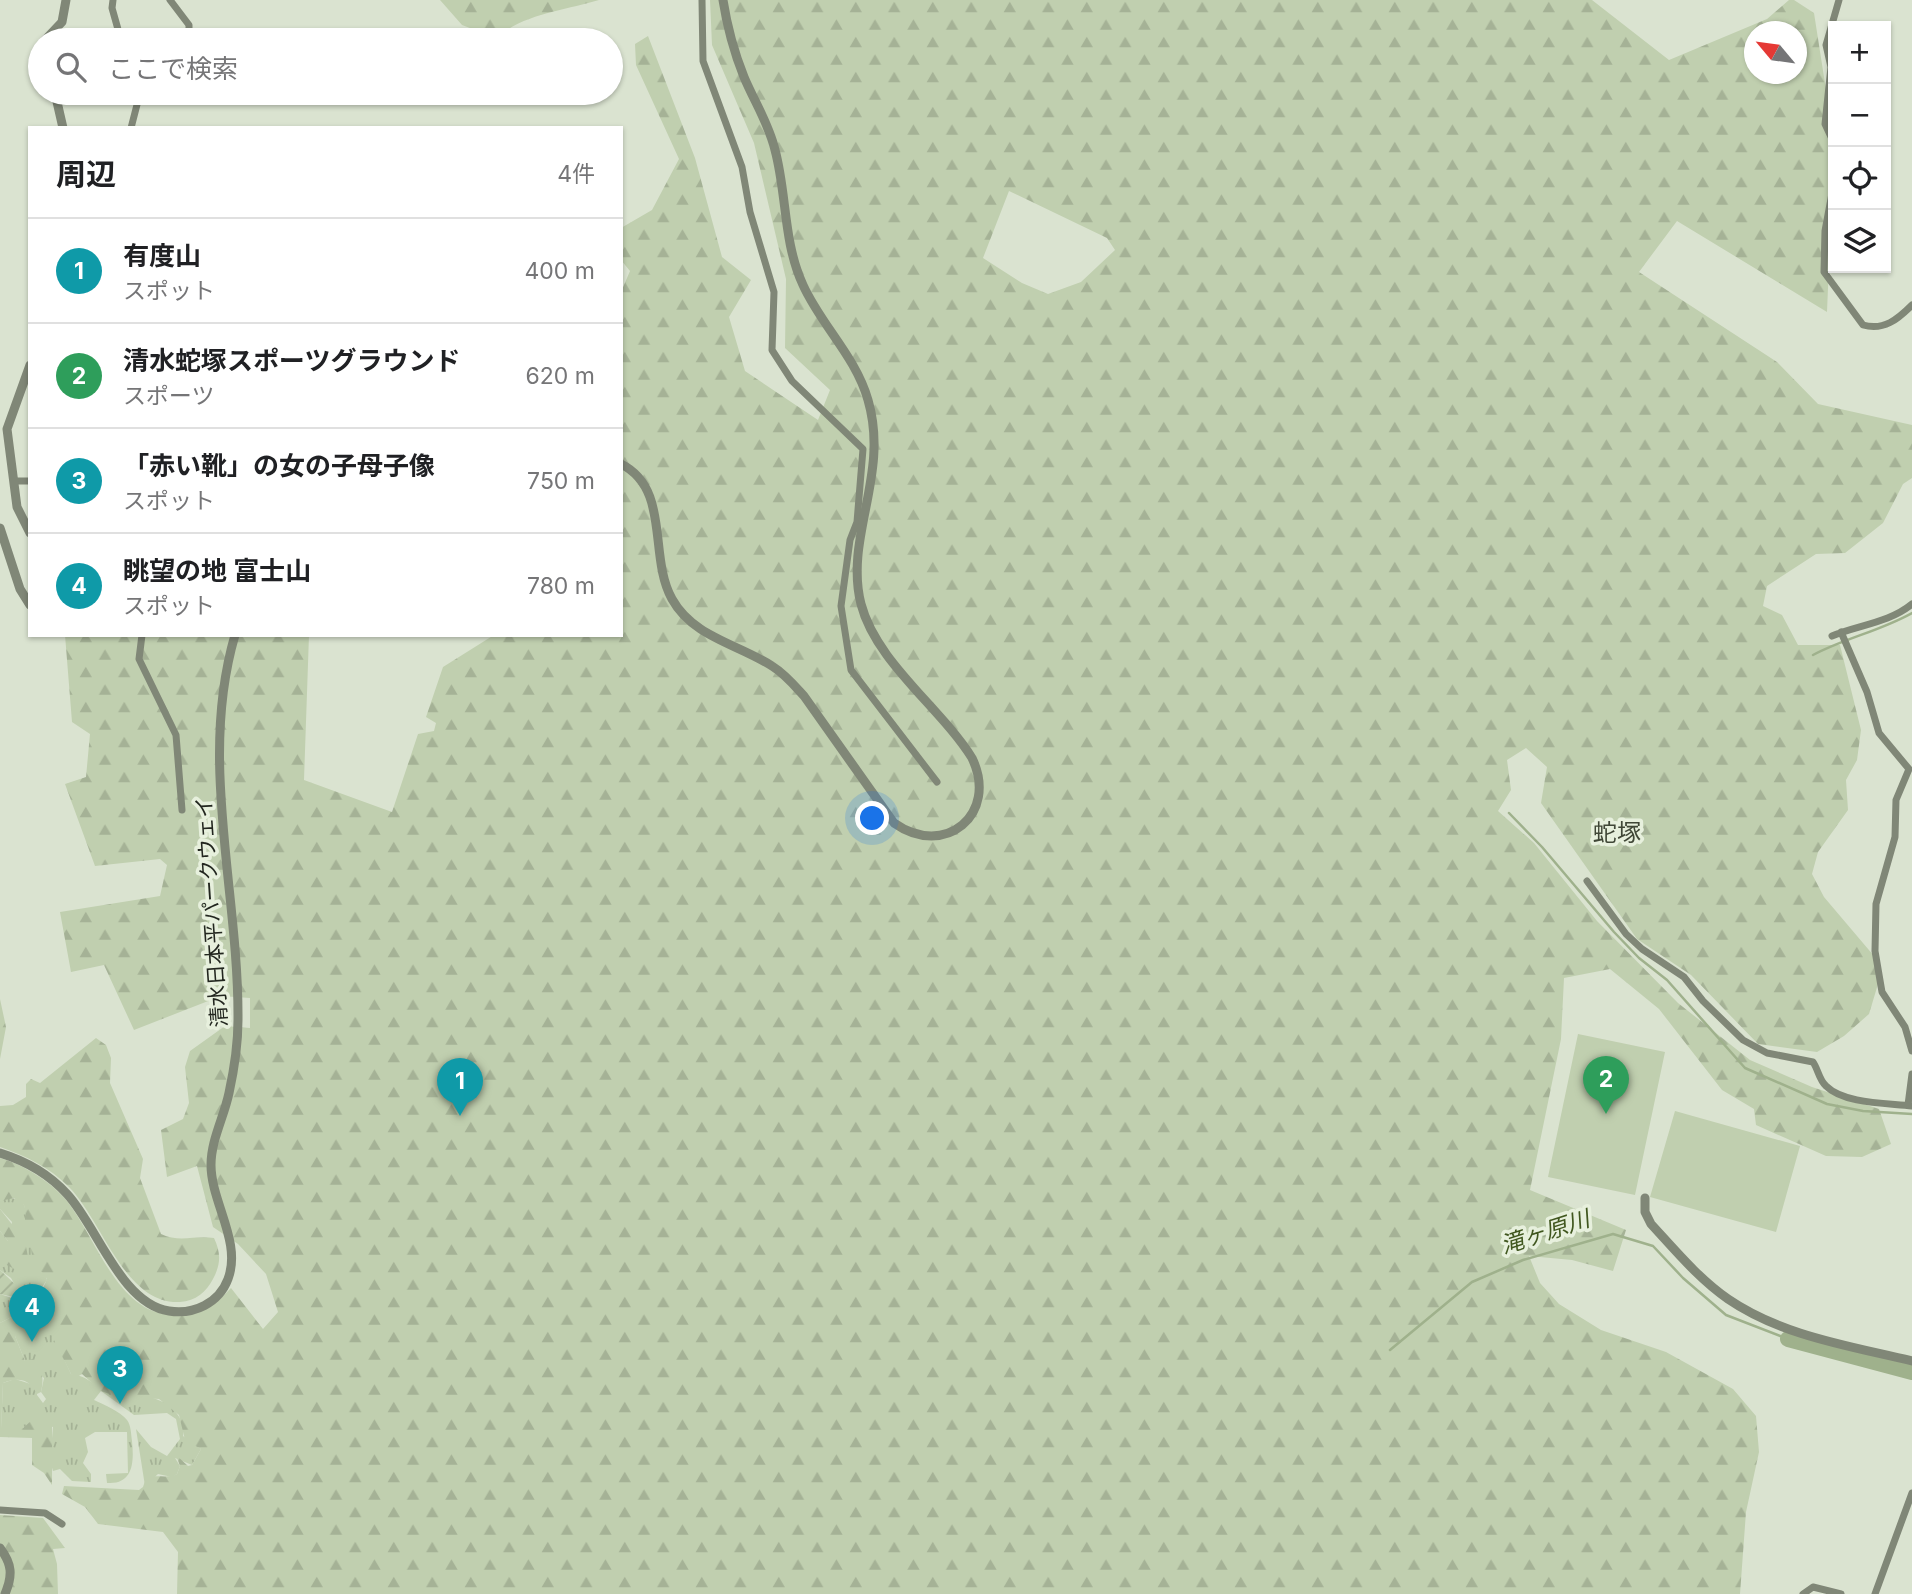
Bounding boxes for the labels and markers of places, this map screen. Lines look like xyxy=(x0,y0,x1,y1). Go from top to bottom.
pin: 2 xyxy=(1583,1056,1629,1114)
pin: 1 xyxy=(437,1058,483,1116)
pin: 4 xyxy=(9,1284,55,1342)
pin: 3 xyxy=(97,1346,143,1404)

